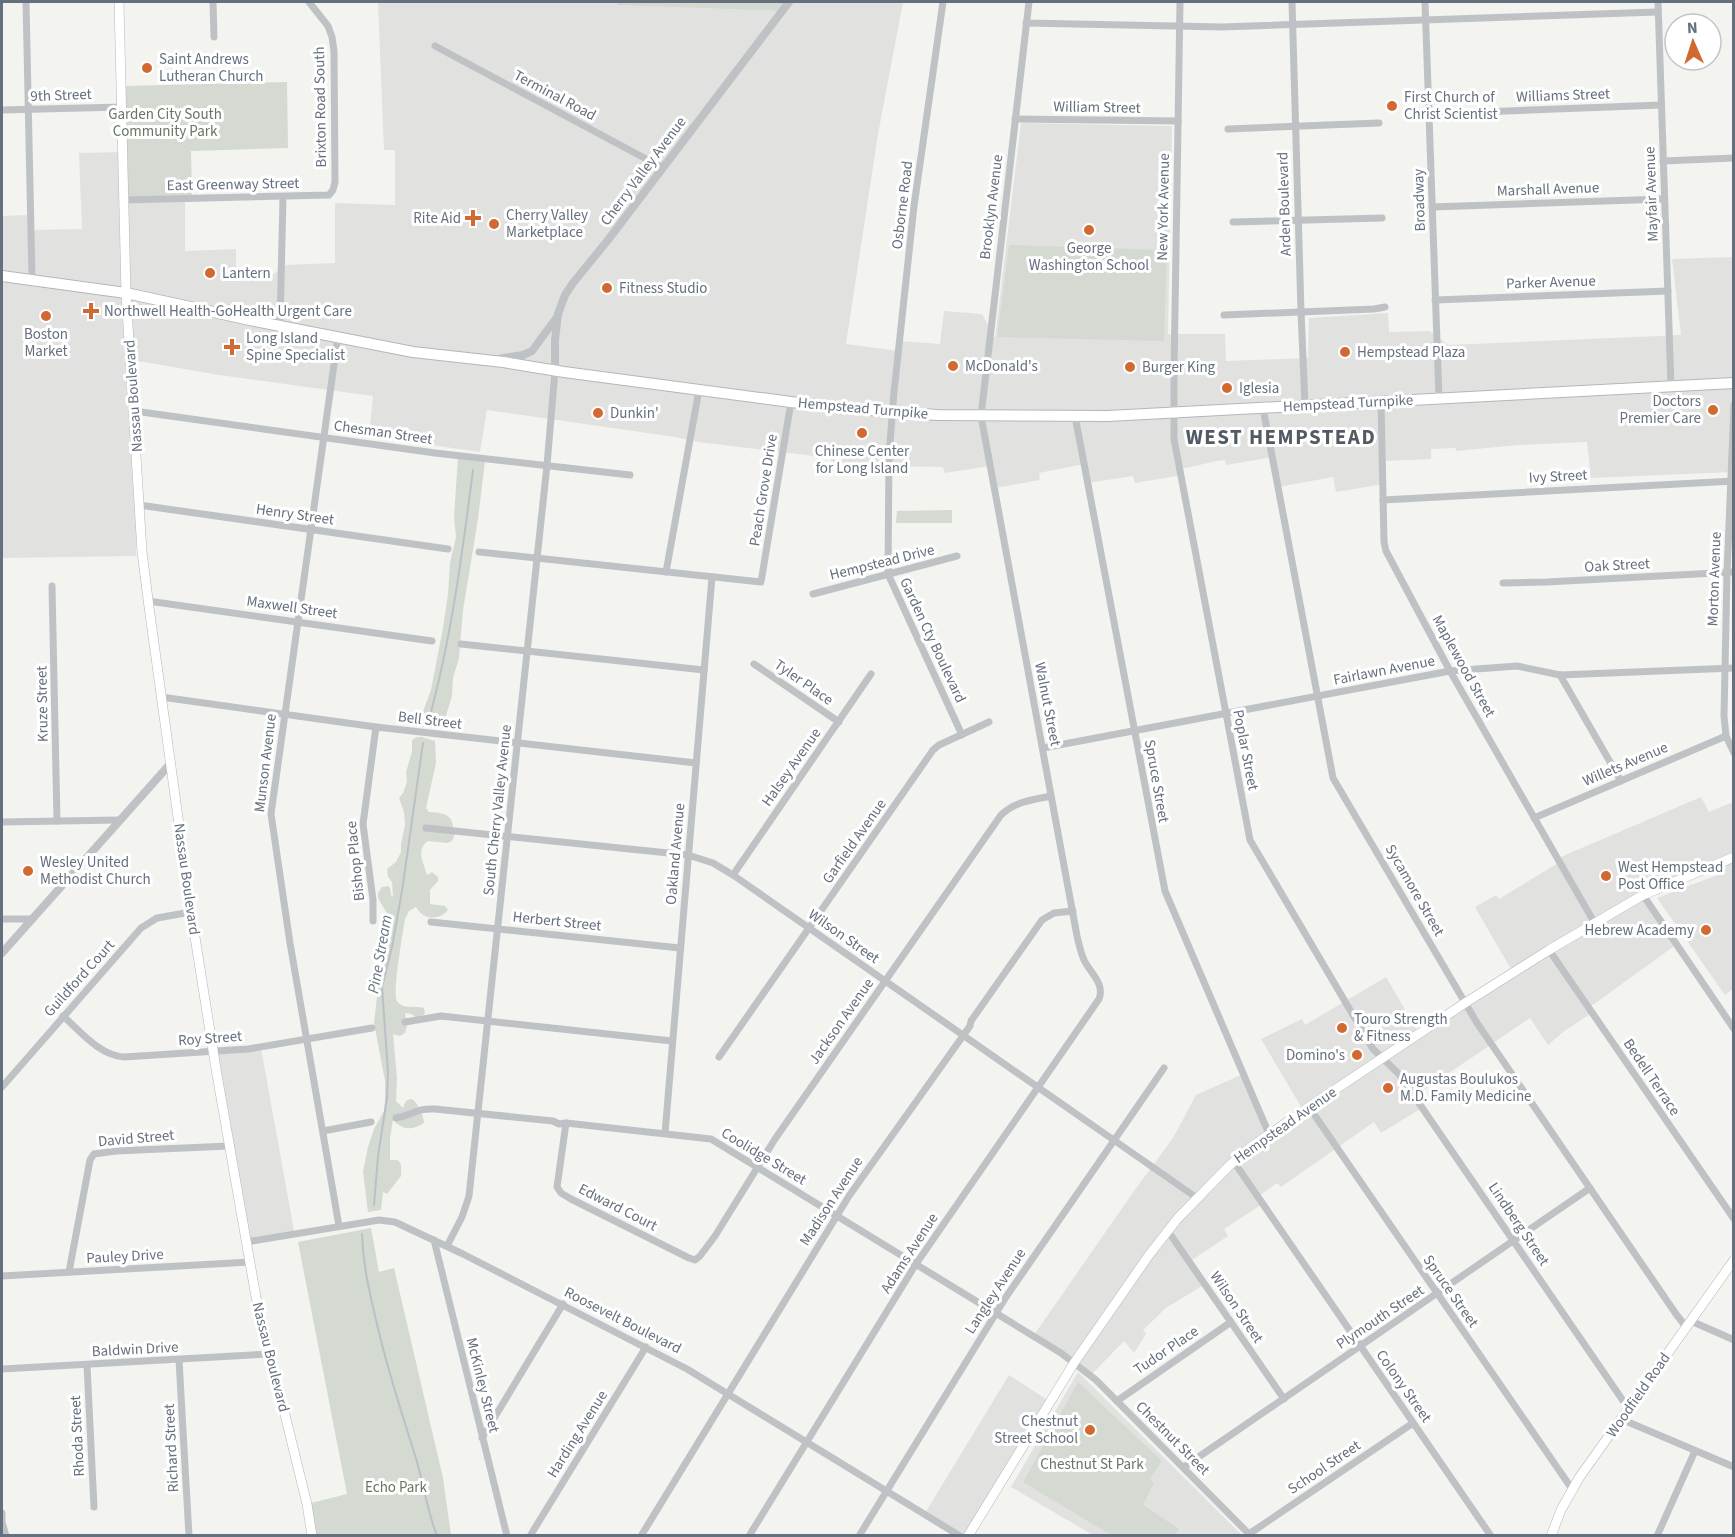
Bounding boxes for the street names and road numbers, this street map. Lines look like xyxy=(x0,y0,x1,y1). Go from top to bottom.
street label: Brixton Road South xyxy=(309,46,332,168)
street label: Terminal Road xyxy=(510,65,600,126)
street label: Williams Street xyxy=(1516,83,1610,108)
street label: 9th Street xyxy=(30,84,92,107)
street label: William Street xyxy=(1053,96,1141,119)
street label: Cherry Valley Avenue xyxy=(595,113,691,230)
street label: Mayfair Avenue xyxy=(1639,146,1664,242)
street label: Arden Boulevard xyxy=(1272,152,1297,256)
street label: Brooklyn Avenue xyxy=(975,153,1008,261)
street label: New York Avenue xyxy=(1152,153,1175,261)
street label: Osborne Road xyxy=(887,160,918,250)
street label: Broadway xyxy=(1408,168,1431,232)
street label: East Greenway Street xyxy=(166,173,300,196)
street label: Marshall Avenue xyxy=(1496,177,1600,202)
street label: Parker Avenue xyxy=(1506,270,1596,295)
street label: Nassau Boulevard xyxy=(119,339,148,453)
street label: Hempstead Turnpike xyxy=(1282,390,1414,417)
street label: Hempstead Turnpike xyxy=(797,392,929,425)
street label: Chesman Street xyxy=(332,415,434,450)
street label: Peach Grove Drive xyxy=(744,433,783,548)
street label: Ivy Street xyxy=(1528,464,1588,489)
street label: Henry Street xyxy=(255,499,335,530)
street label: Morton Avenue xyxy=(1702,531,1727,627)
street label: Hempstead Drive xyxy=(827,539,937,586)
street label: Oak Street xyxy=(1584,553,1650,578)
street label: Garden Cty Boulevard xyxy=(894,574,971,706)
street label: Maxwell Street xyxy=(245,591,339,624)
street label: Maplewood Street xyxy=(1427,611,1500,721)
street label: Fairlawn Avenue xyxy=(1332,650,1437,691)
street label: Tyler Place xyxy=(770,654,838,710)
street label: Walnut Street xyxy=(1029,660,1066,748)
street label: Kruze Street xyxy=(31,666,54,742)
street label: Bell Street xyxy=(397,706,463,735)
street label: Poplar Street xyxy=(1227,708,1264,792)
street label: Munson Avenue xyxy=(249,713,282,814)
street label: South Cherry Valley Avenue xyxy=(478,724,517,897)
street label: Halsey Avenue xyxy=(757,724,826,811)
street label: Willets Avenue xyxy=(1579,737,1671,792)
street label: Spruce Street xyxy=(1139,738,1174,824)
street label: Garfield Avenue xyxy=(817,795,891,888)
street label: Oakland Avenue xyxy=(661,802,690,906)
street label: Bishop Place xyxy=(341,820,370,902)
street label: Nassau Boulevard xyxy=(168,822,205,936)
street label: Sycamore Street xyxy=(1380,840,1449,940)
street label: Wilson Street xyxy=(804,904,884,969)
street label: Herbert Street xyxy=(512,906,602,937)
street label: Guildford Court xyxy=(39,935,120,1021)
street label: Jackson Avenue xyxy=(804,974,879,1069)
street label: Roy Street xyxy=(177,1026,243,1051)
street label: Bedell Terrace xyxy=(1618,1035,1685,1120)
street label: Hempstead Avenue xyxy=(1230,1082,1341,1169)
street label: Coolidge Street xyxy=(717,1123,810,1190)
street label: David Street xyxy=(97,1125,175,1152)
street label: Madison Avenue xyxy=(795,1153,868,1250)
street label: Lindberg Street xyxy=(1483,1178,1554,1270)
street label: Edward Court xyxy=(575,1179,661,1236)
street label: Adams Avenue xyxy=(876,1209,943,1298)
street label: Pauley Drive xyxy=(86,1244,164,1269)
street label: Langley Avenue xyxy=(960,1244,1031,1338)
street label: Spruce Street xyxy=(1418,1251,1483,1332)
street label: Wilson Street xyxy=(1205,1267,1268,1347)
street label: Plymouth Street xyxy=(1332,1280,1428,1355)
street label: Roosevelt Boulevard xyxy=(561,1282,685,1359)
street label: Nassau Boulevard xyxy=(247,1300,294,1414)
street label: Tudor Place xyxy=(1130,1321,1203,1380)
street label: McKinley Street xyxy=(461,1335,504,1435)
street label: Baldwin Drive xyxy=(91,1337,179,1362)
street label: Colony Street xyxy=(1371,1346,1436,1427)
street label: Woodfield Road xyxy=(1601,1349,1675,1442)
street label: Harding Avenue xyxy=(542,1387,613,1482)
street label: Rhoda Street xyxy=(65,1395,90,1477)
street label: Chestnut Street xyxy=(1131,1397,1214,1480)
street label: Richard Street xyxy=(159,1403,184,1493)
street label: School Street xyxy=(1284,1435,1365,1500)

